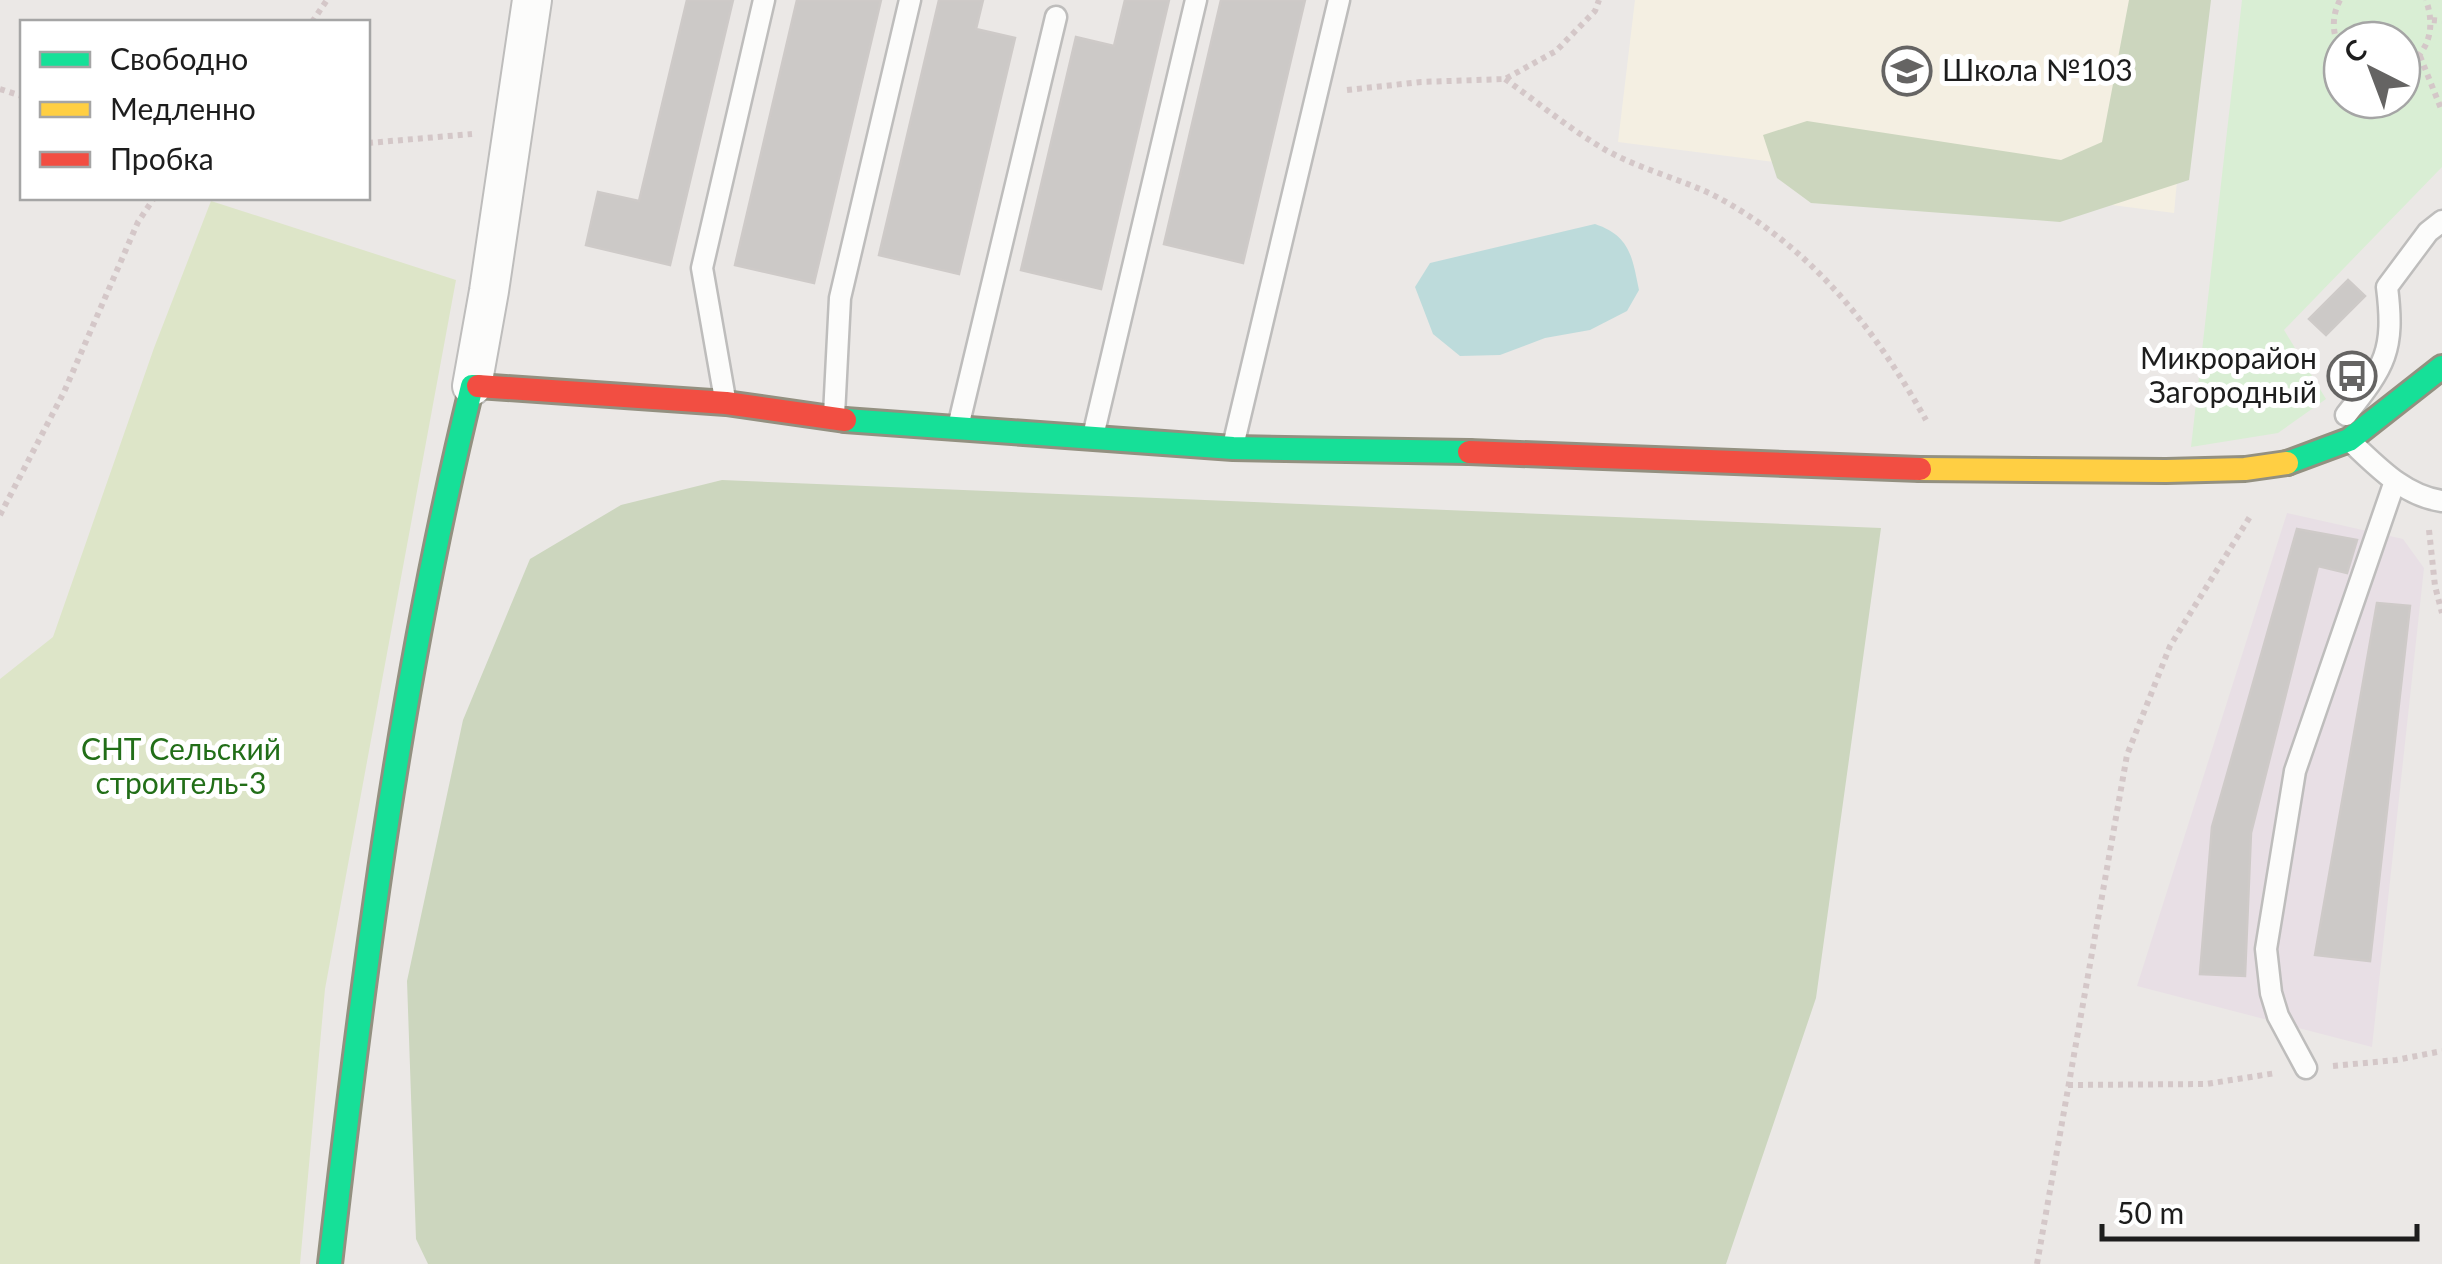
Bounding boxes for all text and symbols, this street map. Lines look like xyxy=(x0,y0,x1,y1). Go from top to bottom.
legend xyxy=(20,20,370,200)
north arrow xyxy=(2322,20,2422,120)
text: С xyxy=(2336,32,2373,70)
text: Свободно xyxy=(110,40,248,76)
school or university icon: Школа №103 xyxy=(1881,45,1933,97)
place label: Школа №103 xyxy=(1942,51,2133,87)
text: Медленно xyxy=(110,90,256,126)
text: Пробка xyxy=(110,140,214,176)
place label: Микрорайон Загородный xyxy=(2140,339,2317,409)
bus stop icon: Микрорайон Загородный xyxy=(2326,350,2378,402)
park label: СНТ Сельский строитель-3 xyxy=(81,730,281,800)
scale bar xyxy=(2102,1179,2417,1241)
text: 50 m xyxy=(2117,1194,2184,1230)

